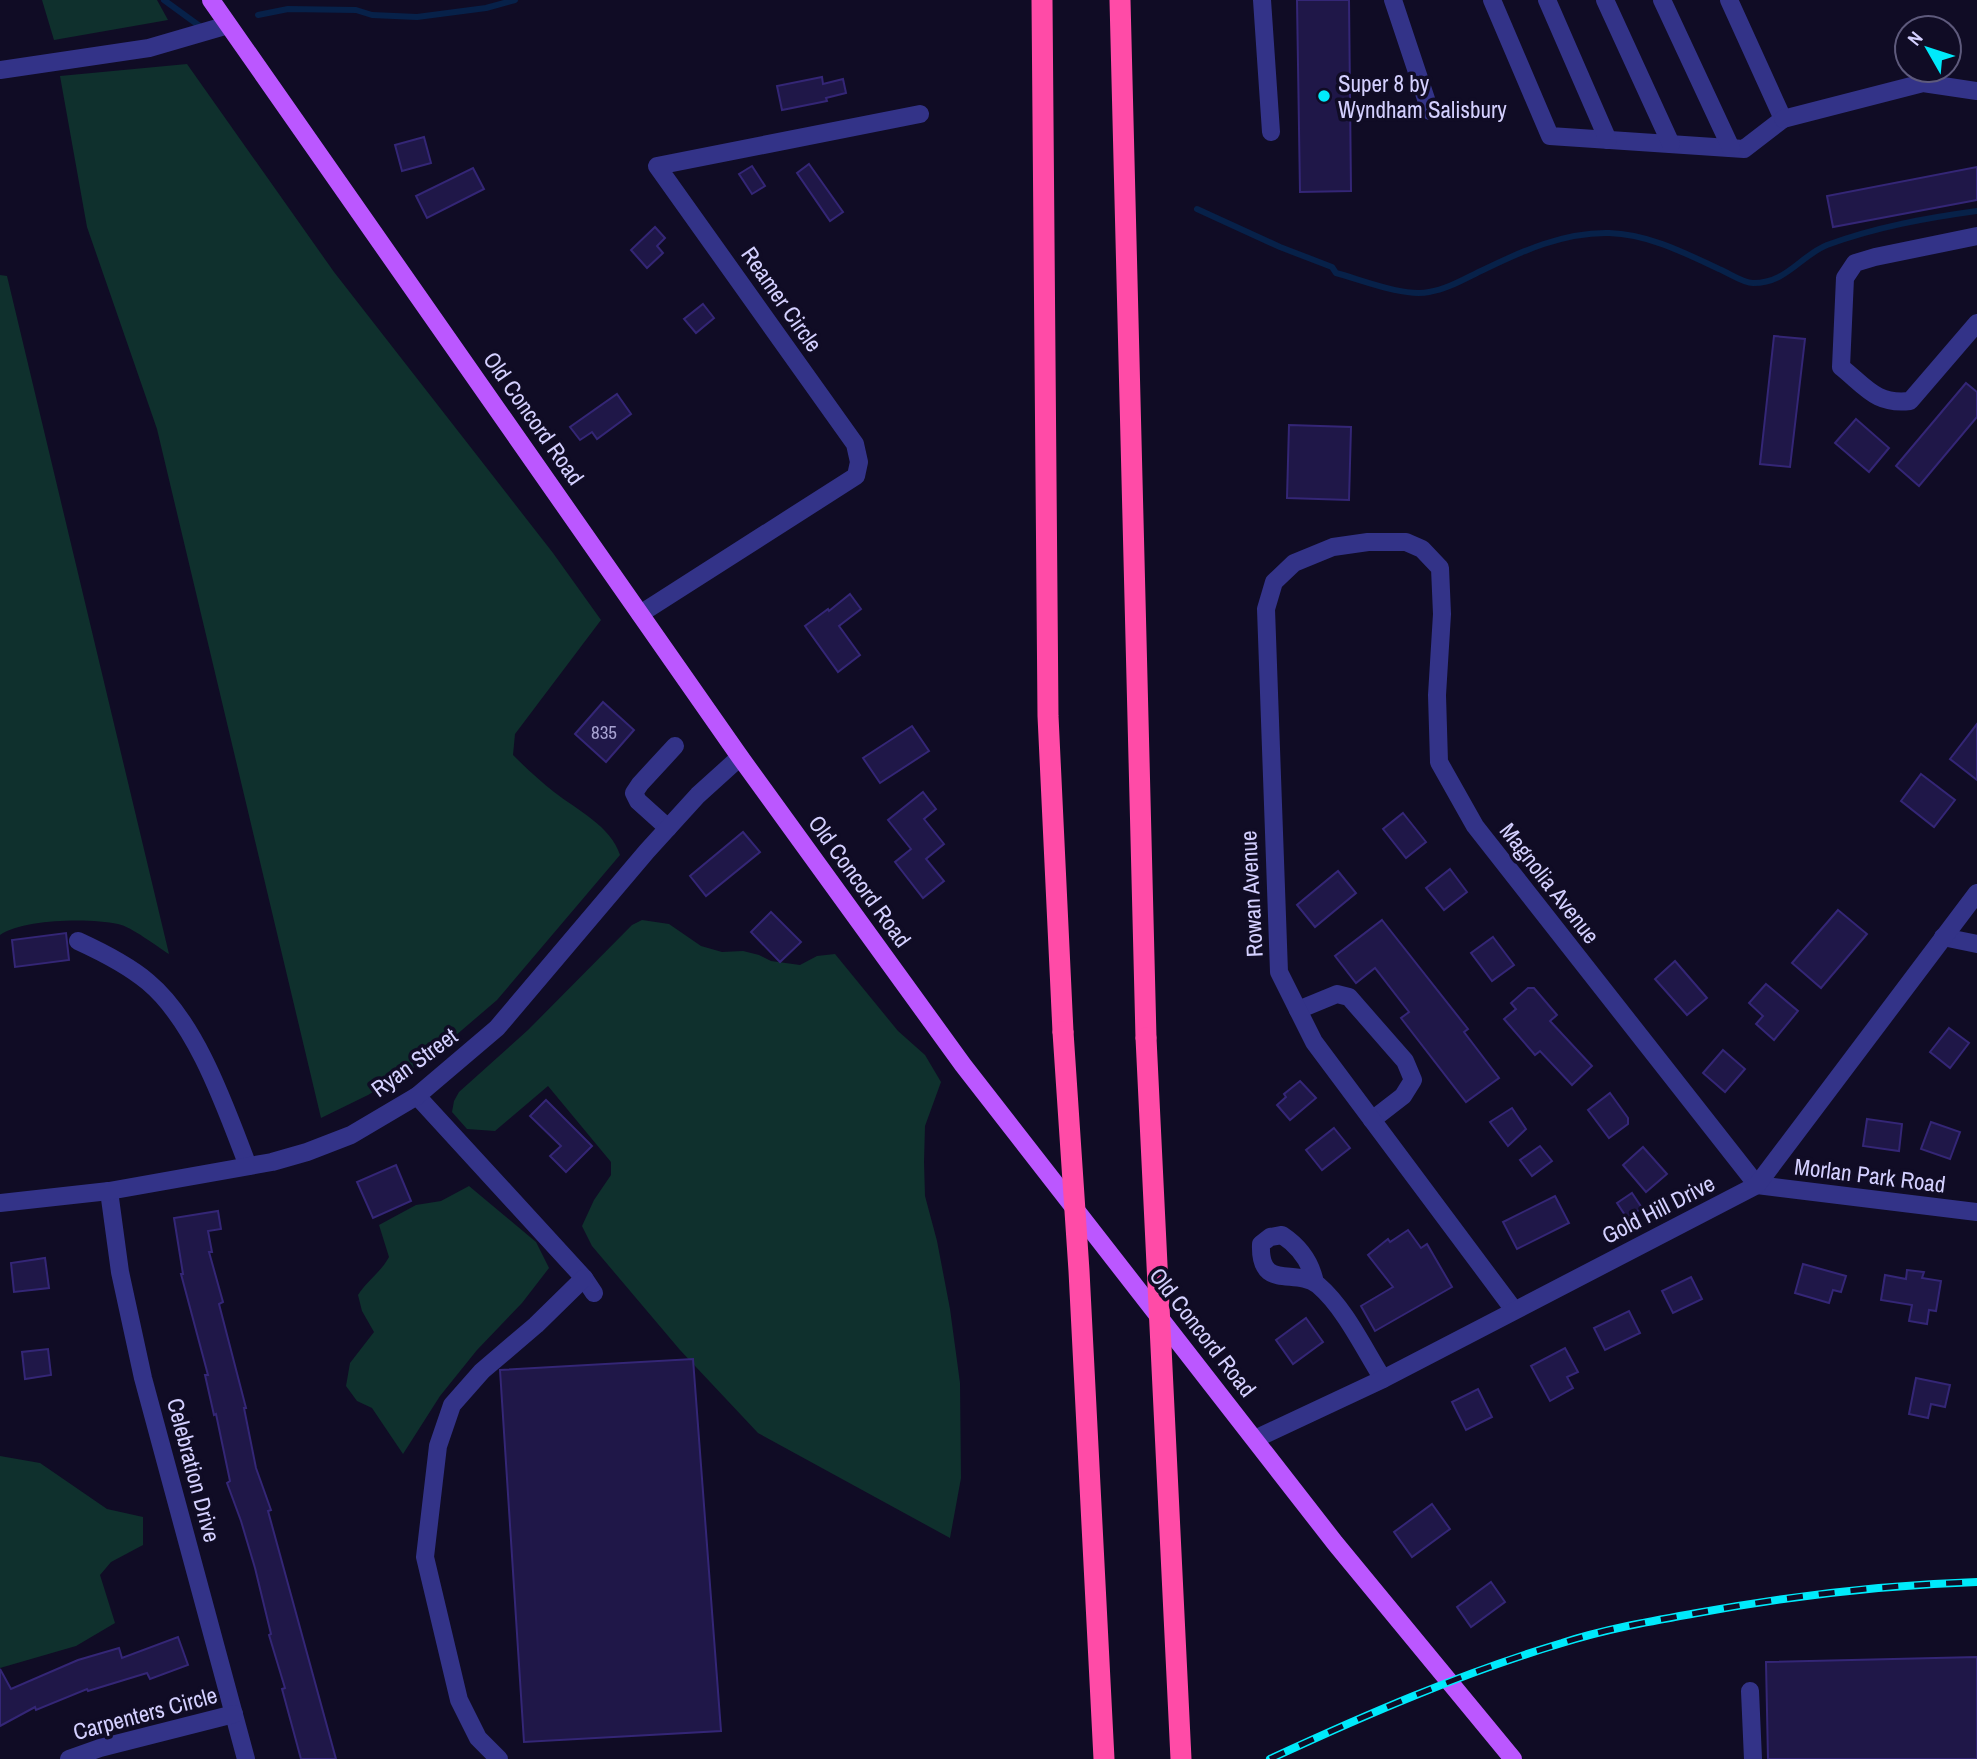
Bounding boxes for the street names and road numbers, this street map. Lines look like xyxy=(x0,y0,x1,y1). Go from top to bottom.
street label: Reamer Circle xyxy=(734,240,830,358)
street label: Old Concord Road xyxy=(477,345,591,491)
street label: Old Concord Road xyxy=(802,809,918,953)
street label: Magnolia Avenue xyxy=(1493,816,1607,950)
street label: Rowan Avenue xyxy=(1232,830,1270,958)
street label: Ryan Street xyxy=(365,1020,463,1104)
street label: Morlan Park Road xyxy=(1793,1150,1947,1200)
street label: Gold Hill Drive xyxy=(1596,1167,1720,1251)
street label: Old Concord Road xyxy=(1143,1261,1263,1403)
street label: Celebration Drive xyxy=(160,1395,228,1545)
street label: Carpenters Circle xyxy=(70,1679,220,1747)

